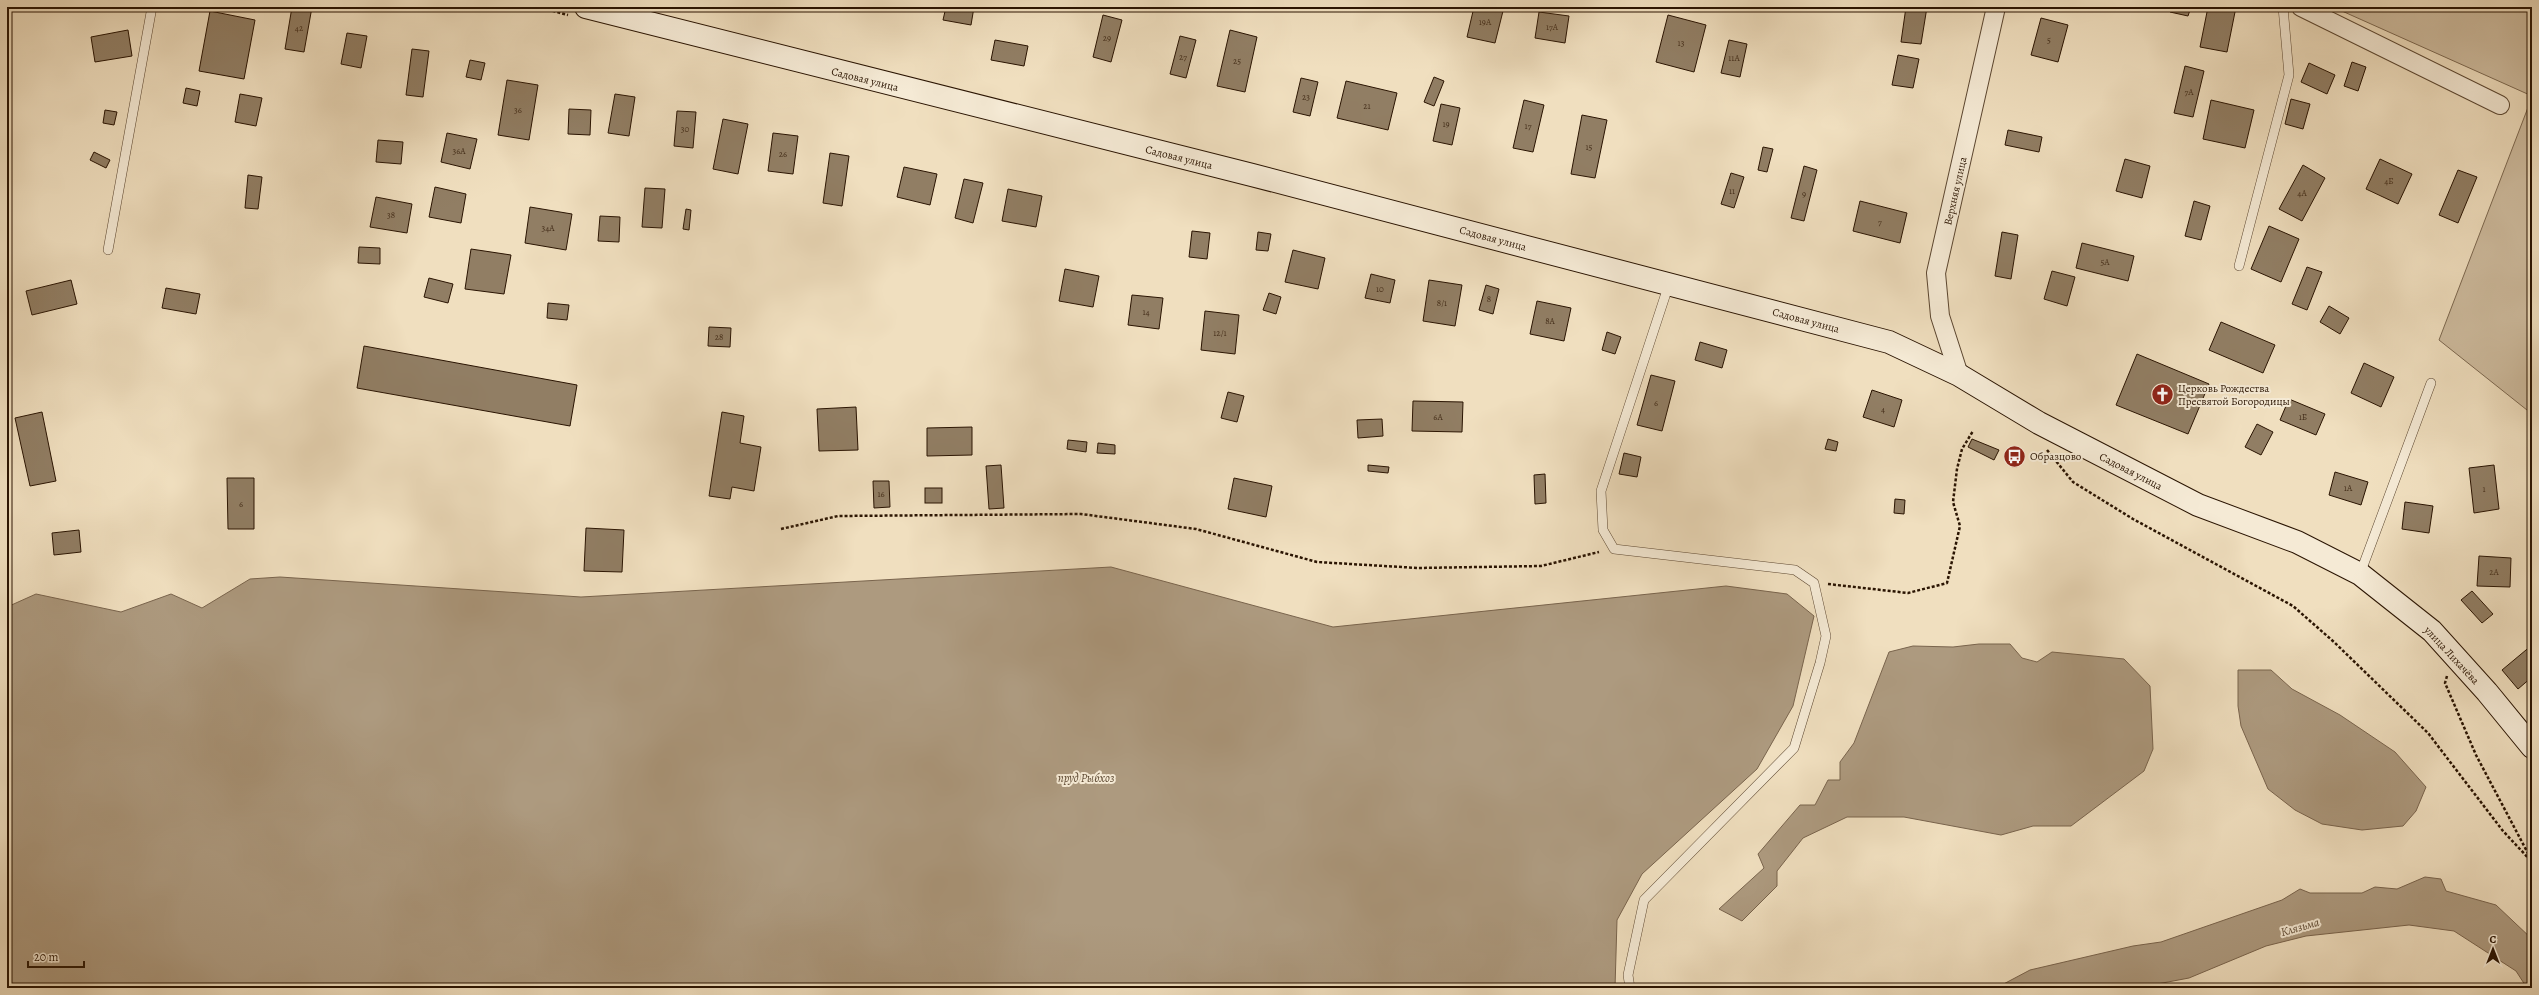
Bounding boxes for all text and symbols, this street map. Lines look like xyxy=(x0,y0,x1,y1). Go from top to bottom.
house number: 19А xyxy=(1479,16,1492,28)
house number: 17А xyxy=(1546,21,1559,33)
house number: 42 xyxy=(295,22,304,34)
house number: 29 xyxy=(1103,32,1111,44)
house number: 5 xyxy=(2047,34,2051,46)
house number: 13 xyxy=(1678,37,1685,49)
house number: 27 xyxy=(1179,51,1187,63)
house number: 11А xyxy=(1728,52,1740,64)
house number: 25 xyxy=(1233,55,1241,67)
street label: Садовая улица xyxy=(830,64,901,95)
house number: 7А xyxy=(2184,86,2194,98)
house number: 23 xyxy=(1302,91,1310,103)
house number: 21 xyxy=(1363,100,1371,112)
house number: 36 xyxy=(514,104,522,116)
house number: 19 xyxy=(1442,118,1450,130)
house number: 17 xyxy=(1525,120,1532,132)
house number: 30 xyxy=(681,123,689,135)
house number: 15 xyxy=(1586,141,1593,153)
street label: Садовая улица xyxy=(1144,142,1215,173)
house number: 36А xyxy=(452,145,466,157)
house number: 26 xyxy=(779,148,787,160)
street label: Верхняя улица xyxy=(1940,155,1971,227)
house number: 4Б xyxy=(2384,175,2394,187)
house number: 11 xyxy=(1729,185,1735,197)
house number: 4А xyxy=(2297,187,2307,199)
house number: 9 xyxy=(1802,188,1806,200)
house number: 38 xyxy=(387,209,395,221)
house number: 7 xyxy=(1878,216,1882,228)
house number: 34А xyxy=(541,222,555,234)
street label: Садовая улица xyxy=(1458,222,1529,255)
house number: 5А xyxy=(2100,256,2110,268)
house number: 10 xyxy=(1376,283,1384,295)
house number: 8 xyxy=(1487,293,1491,305)
house number: 8/1 xyxy=(1437,297,1447,309)
street label: Садовая улица xyxy=(1771,304,1842,337)
house number: 14 xyxy=(1142,306,1150,318)
house number: 8А xyxy=(1545,315,1556,327)
house number: 12/1 xyxy=(1213,327,1227,339)
house number: 28 xyxy=(715,331,723,343)
church icon: Церковь Рождества Пресвятой Богородицы xyxy=(2149,381,2175,407)
place label: Церковь Рождества Пресвятой Богородицы xyxy=(2178,381,2290,409)
house number: 6 xyxy=(1654,397,1658,409)
house number: 4 xyxy=(1881,403,1885,415)
house number: 6А xyxy=(1433,411,1443,423)
house number: 1Б xyxy=(2299,411,2307,423)
bus stop icon: Образцово xyxy=(2001,443,2027,469)
place label: Образцово xyxy=(2030,449,2082,464)
street label: Садовая улица xyxy=(2097,449,2166,494)
house number: 1А xyxy=(2344,482,2353,494)
house number: 1 xyxy=(2482,483,2486,495)
house number: 16 xyxy=(877,488,885,500)
house number: 6 xyxy=(239,498,243,510)
house number: 2А xyxy=(2489,566,2500,578)
street label: улица Лихачёва xyxy=(2420,622,2483,688)
water label: пруд Рыбхоз xyxy=(1058,770,1114,786)
water label: Клязьма xyxy=(2279,914,2322,940)
north arrow xyxy=(2473,929,2513,969)
text: С xyxy=(2490,932,2497,947)
scale bar xyxy=(28,943,84,969)
text: 20 m xyxy=(34,949,58,965)

